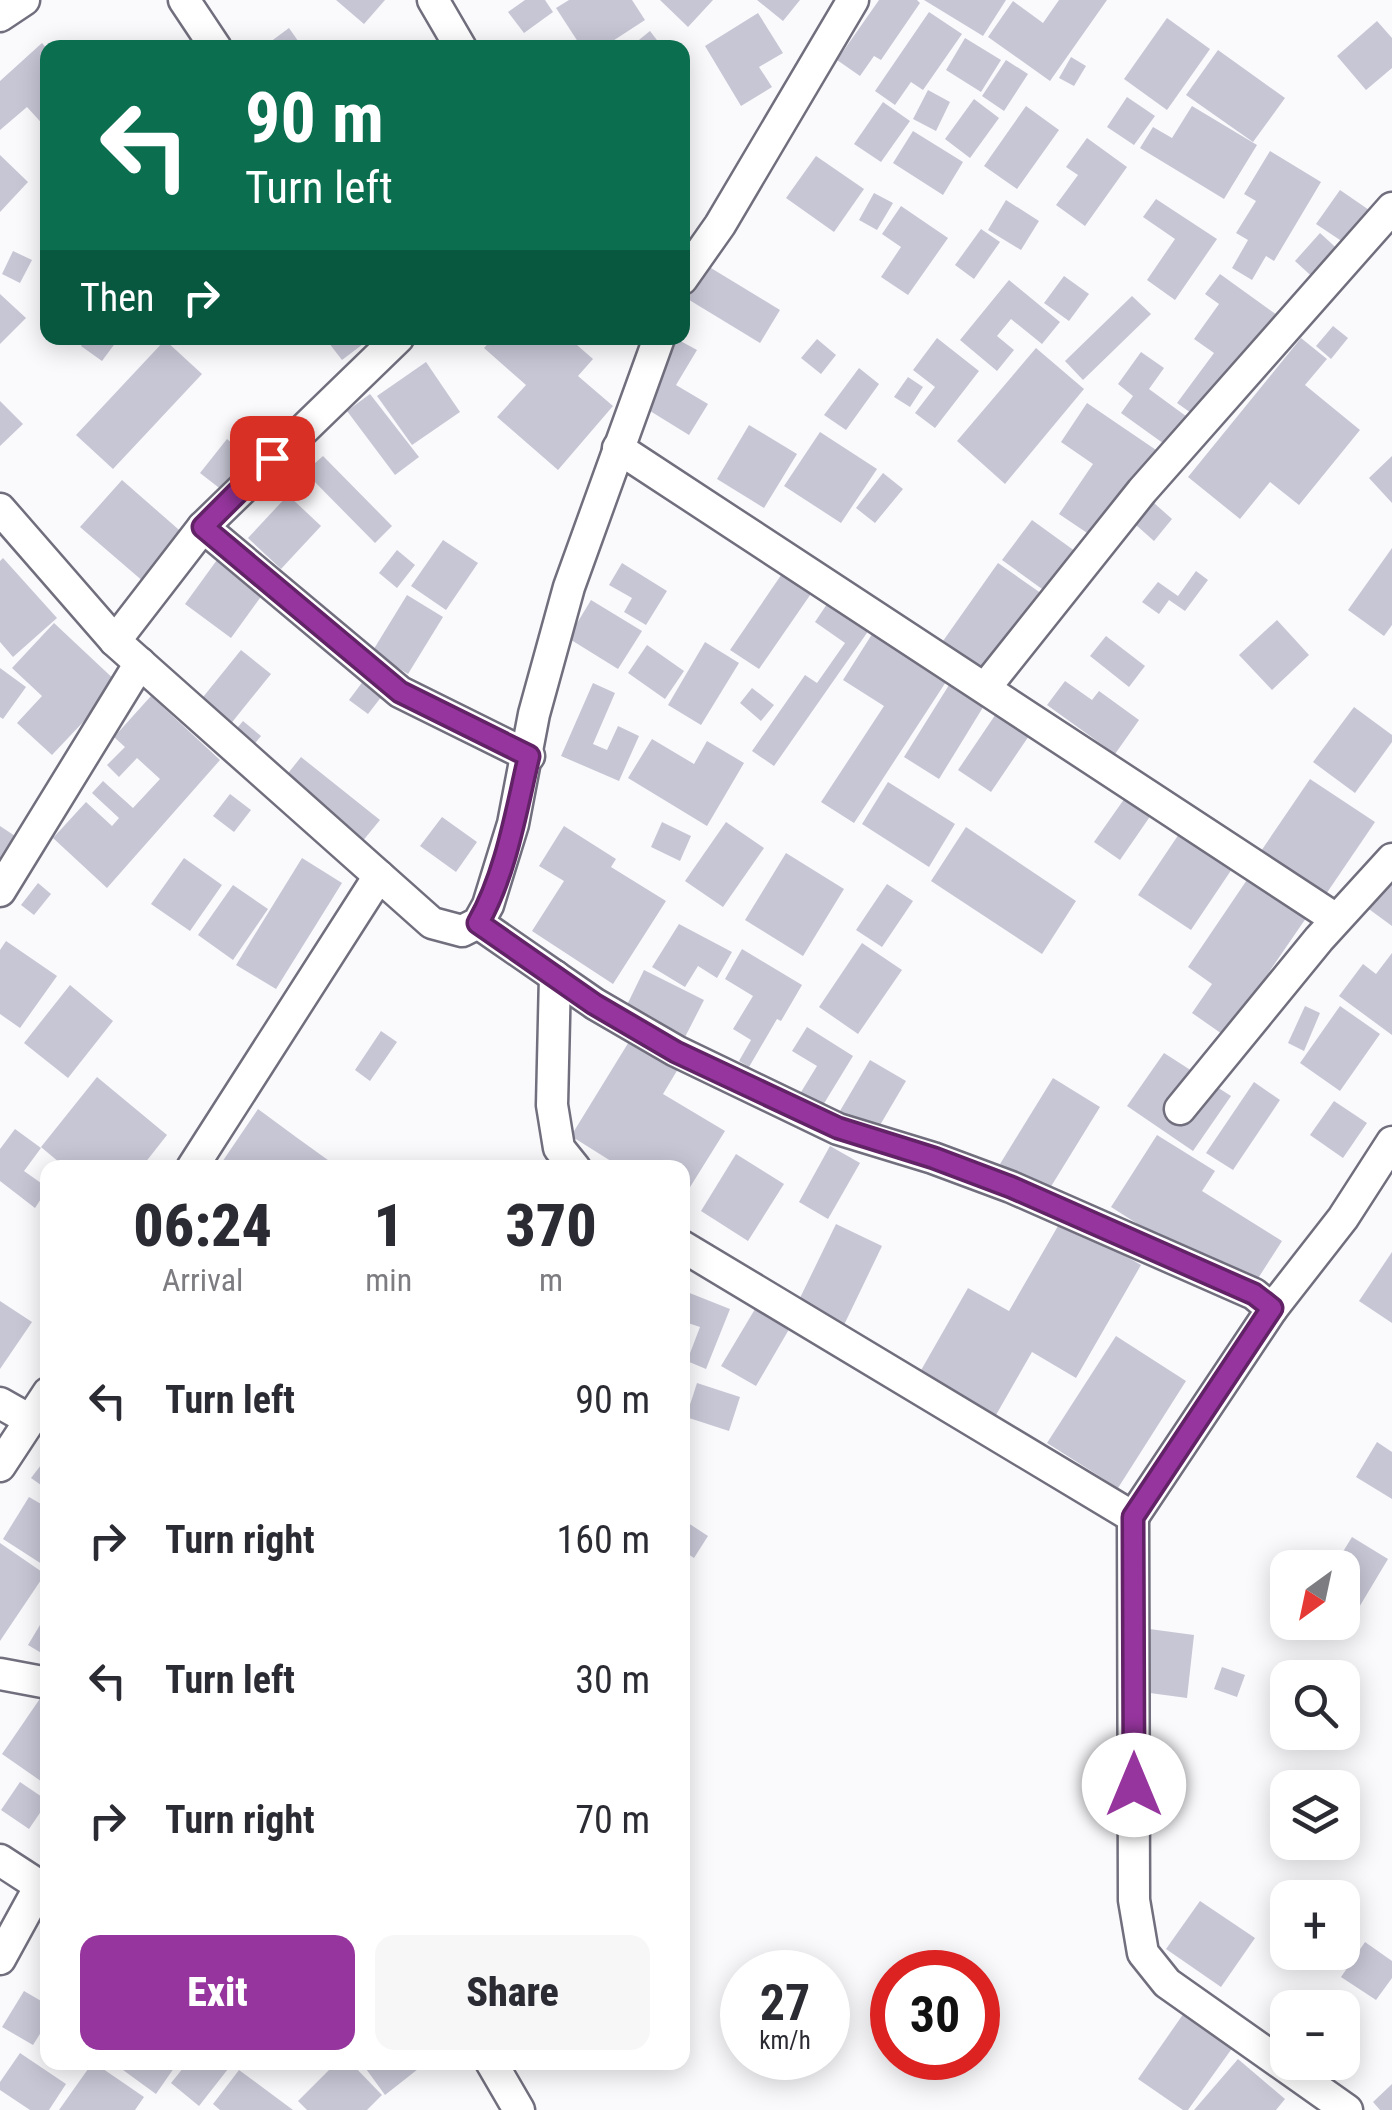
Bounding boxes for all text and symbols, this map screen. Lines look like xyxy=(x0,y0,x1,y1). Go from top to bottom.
text: 90 m xyxy=(245,77,384,159)
icon: left xyxy=(80,80,210,210)
text: Turn left xyxy=(245,161,393,214)
icon: right xyxy=(174,270,229,325)
text: Then xyxy=(80,276,154,320)
pin xyxy=(230,416,315,501)
icon: arrive xyxy=(245,431,300,486)
text: 06:24 xyxy=(133,1190,272,1261)
text: 1 xyxy=(373,1190,404,1261)
text: 370 xyxy=(505,1190,597,1261)
text: Arrival xyxy=(162,1261,243,1299)
text: min xyxy=(365,1261,412,1299)
text: m xyxy=(539,1261,563,1299)
icon: left xyxy=(80,1373,135,1428)
text: Turn left xyxy=(165,1378,295,1422)
text: 90 m xyxy=(575,1378,650,1422)
icon: right xyxy=(80,1513,135,1568)
text: Turn right xyxy=(165,1518,315,1562)
text: 160 m xyxy=(556,1518,650,1562)
north arrow xyxy=(1270,1550,1360,1640)
map controls xyxy=(1270,1550,1360,2080)
icon: left xyxy=(80,1653,135,1708)
text: Turn left xyxy=(165,1658,295,1702)
text: 30 m xyxy=(575,1658,650,1702)
button: search xyxy=(1270,1660,1360,1750)
position arrow xyxy=(1082,1733,1186,1837)
button: layers xyxy=(1270,1770,1360,1860)
icon: right xyxy=(80,1793,135,1848)
text: Turn right xyxy=(165,1798,315,1842)
text: 70 m xyxy=(575,1798,650,1842)
button: + xyxy=(1270,1880,1360,1970)
button: Exit xyxy=(80,1935,355,2050)
button: Share xyxy=(375,1935,650,2050)
speed limit sign: 30 xyxy=(870,1950,1000,2080)
text: 27 xyxy=(760,1974,810,2032)
button: − xyxy=(1270,1990,1360,2080)
text: km/h xyxy=(759,2026,811,2055)

